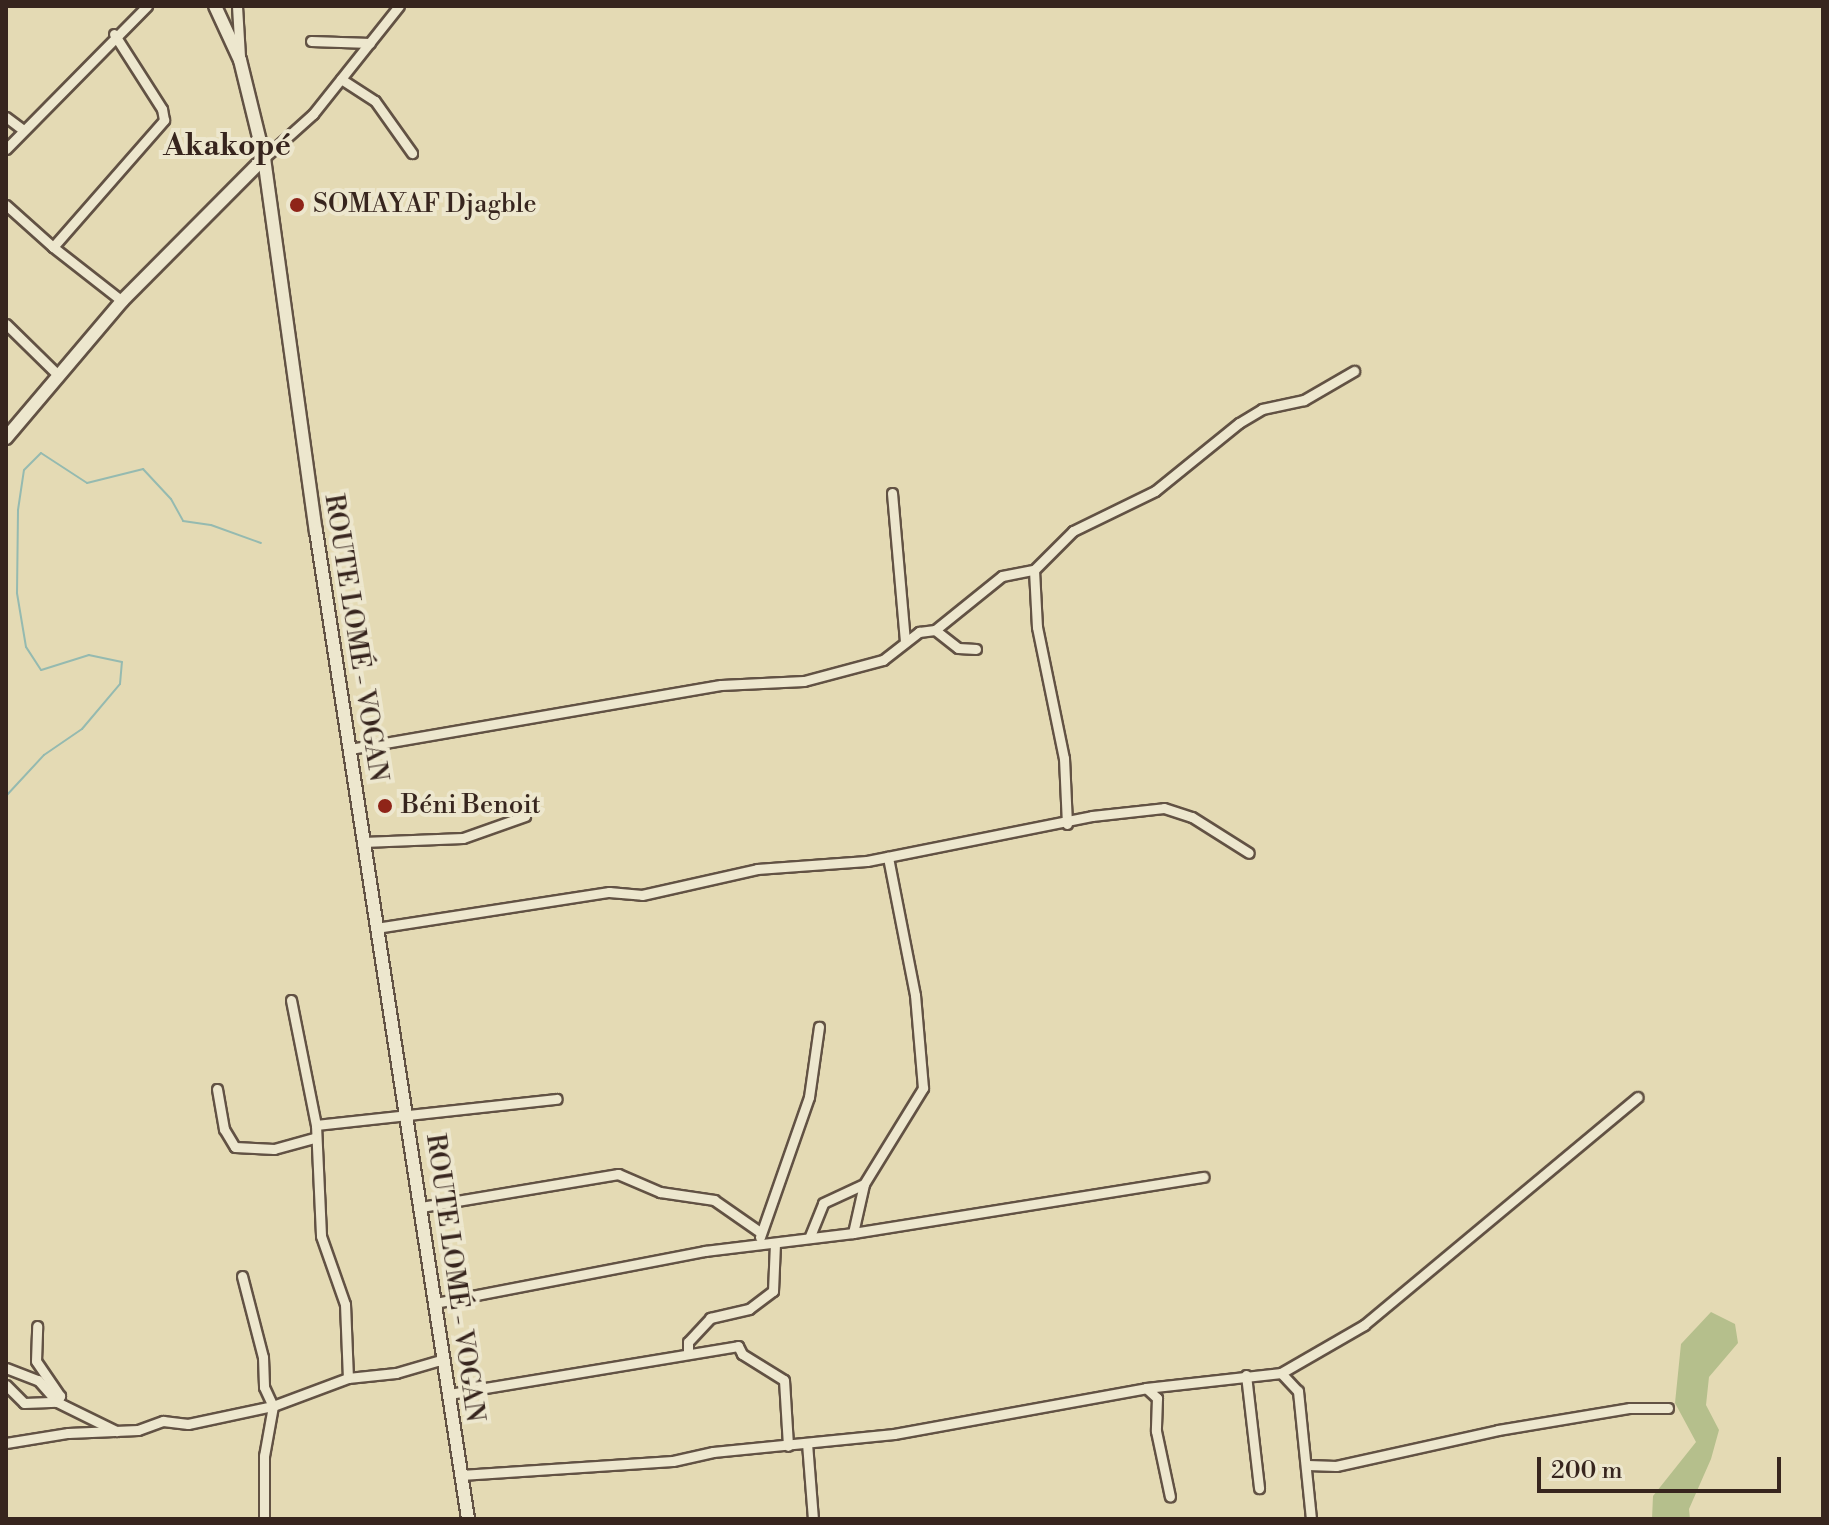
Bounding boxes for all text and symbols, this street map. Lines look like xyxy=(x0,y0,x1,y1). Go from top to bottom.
district label: Akakopé xyxy=(163,128,291,164)
place label: SOMAYAF Djagble xyxy=(313,189,537,221)
marker: SOMAYAF Djagble xyxy=(288,196,306,214)
street label: ROUTE LOMÉ - VOGAN xyxy=(317,492,393,784)
place label: Béni Benoit xyxy=(401,790,541,822)
marker: Béni Benoit xyxy=(376,797,394,815)
street label: ROUTE LOMÉ - VOGAN xyxy=(418,1132,490,1424)
scale bar xyxy=(1541,1441,1785,1491)
text: 200 m xyxy=(1551,1456,1622,1486)

